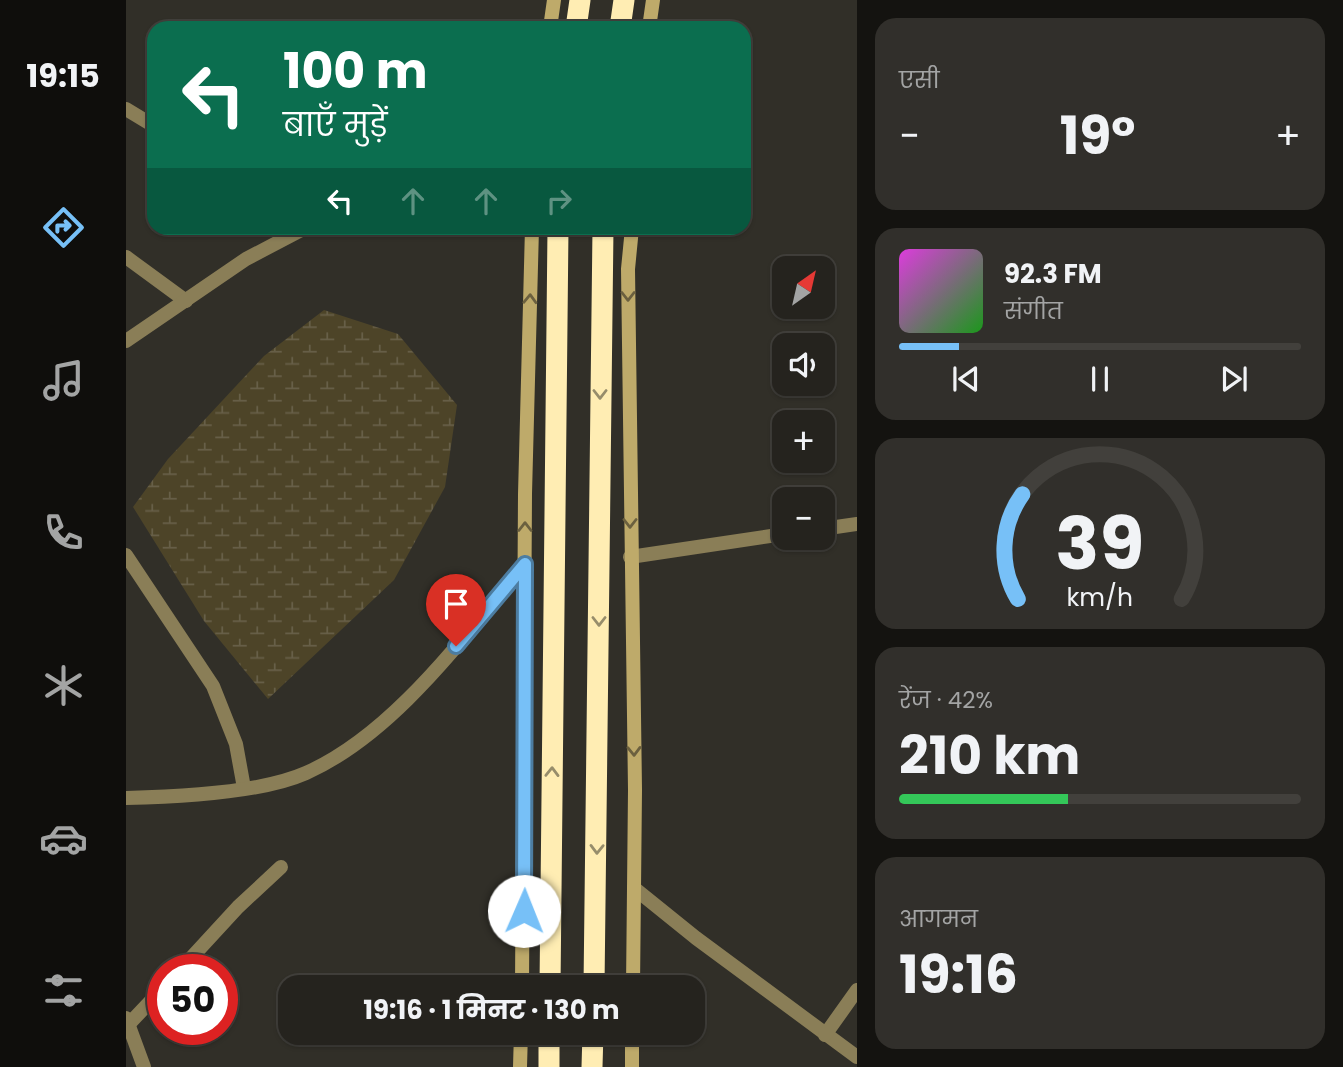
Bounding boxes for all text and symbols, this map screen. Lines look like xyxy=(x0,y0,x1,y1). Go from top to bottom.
text: 100 m xyxy=(283,37,428,105)
icon: left xyxy=(168,49,259,140)
text: 19:15 xyxy=(26,53,100,98)
text: एसी xyxy=(899,64,940,96)
text: 19° xyxy=(1060,99,1135,172)
text: बाएँ मुड़ें xyxy=(283,102,387,147)
text: − xyxy=(899,109,920,162)
text: + xyxy=(1275,109,1301,162)
icon: left xyxy=(321,182,359,220)
icon: ahead xyxy=(394,182,432,220)
icon: ahead xyxy=(467,182,505,220)
icon: right xyxy=(540,182,578,220)
icon: directions xyxy=(39,203,88,252)
north arrow xyxy=(772,256,835,318)
map controls xyxy=(772,256,835,550)
text: 92.3 FM xyxy=(1004,256,1102,292)
one-way arrow xyxy=(620,291,636,301)
one-way arrow xyxy=(523,294,538,305)
text: संगीत xyxy=(1004,295,1063,327)
button: sound xyxy=(772,333,835,396)
icon: music xyxy=(39,356,88,405)
icon: previous xyxy=(947,360,985,398)
icon: pause xyxy=(1081,360,1119,398)
icon: next xyxy=(1215,360,1253,398)
one-way arrow xyxy=(593,388,608,399)
button: + xyxy=(772,410,835,473)
button: − xyxy=(772,487,835,550)
text: 39 xyxy=(1056,494,1144,595)
icon: phone xyxy=(39,508,88,557)
one-way arrow xyxy=(622,518,638,529)
one-way arrow xyxy=(517,521,533,532)
pin xyxy=(426,574,486,646)
text: km/h xyxy=(1067,580,1133,615)
icon: arrive xyxy=(437,585,475,623)
one-way arrow xyxy=(591,616,607,627)
icon: climate xyxy=(39,661,88,710)
text: रेंज · 42% xyxy=(899,684,993,716)
text: 210 km xyxy=(899,719,1080,792)
one-way arrow xyxy=(626,746,642,756)
one-way arrow xyxy=(544,766,560,777)
icon: car xyxy=(39,814,88,863)
one-way arrow xyxy=(589,844,605,854)
position arrow xyxy=(487,874,561,948)
text: आगमन xyxy=(899,903,978,935)
text: 19:16 xyxy=(899,938,1018,1011)
speed limit sign: 50 xyxy=(147,954,238,1045)
icon: filters xyxy=(39,966,88,1015)
text: 19:16 · 1 मिनट · 130 m xyxy=(363,992,620,1028)

